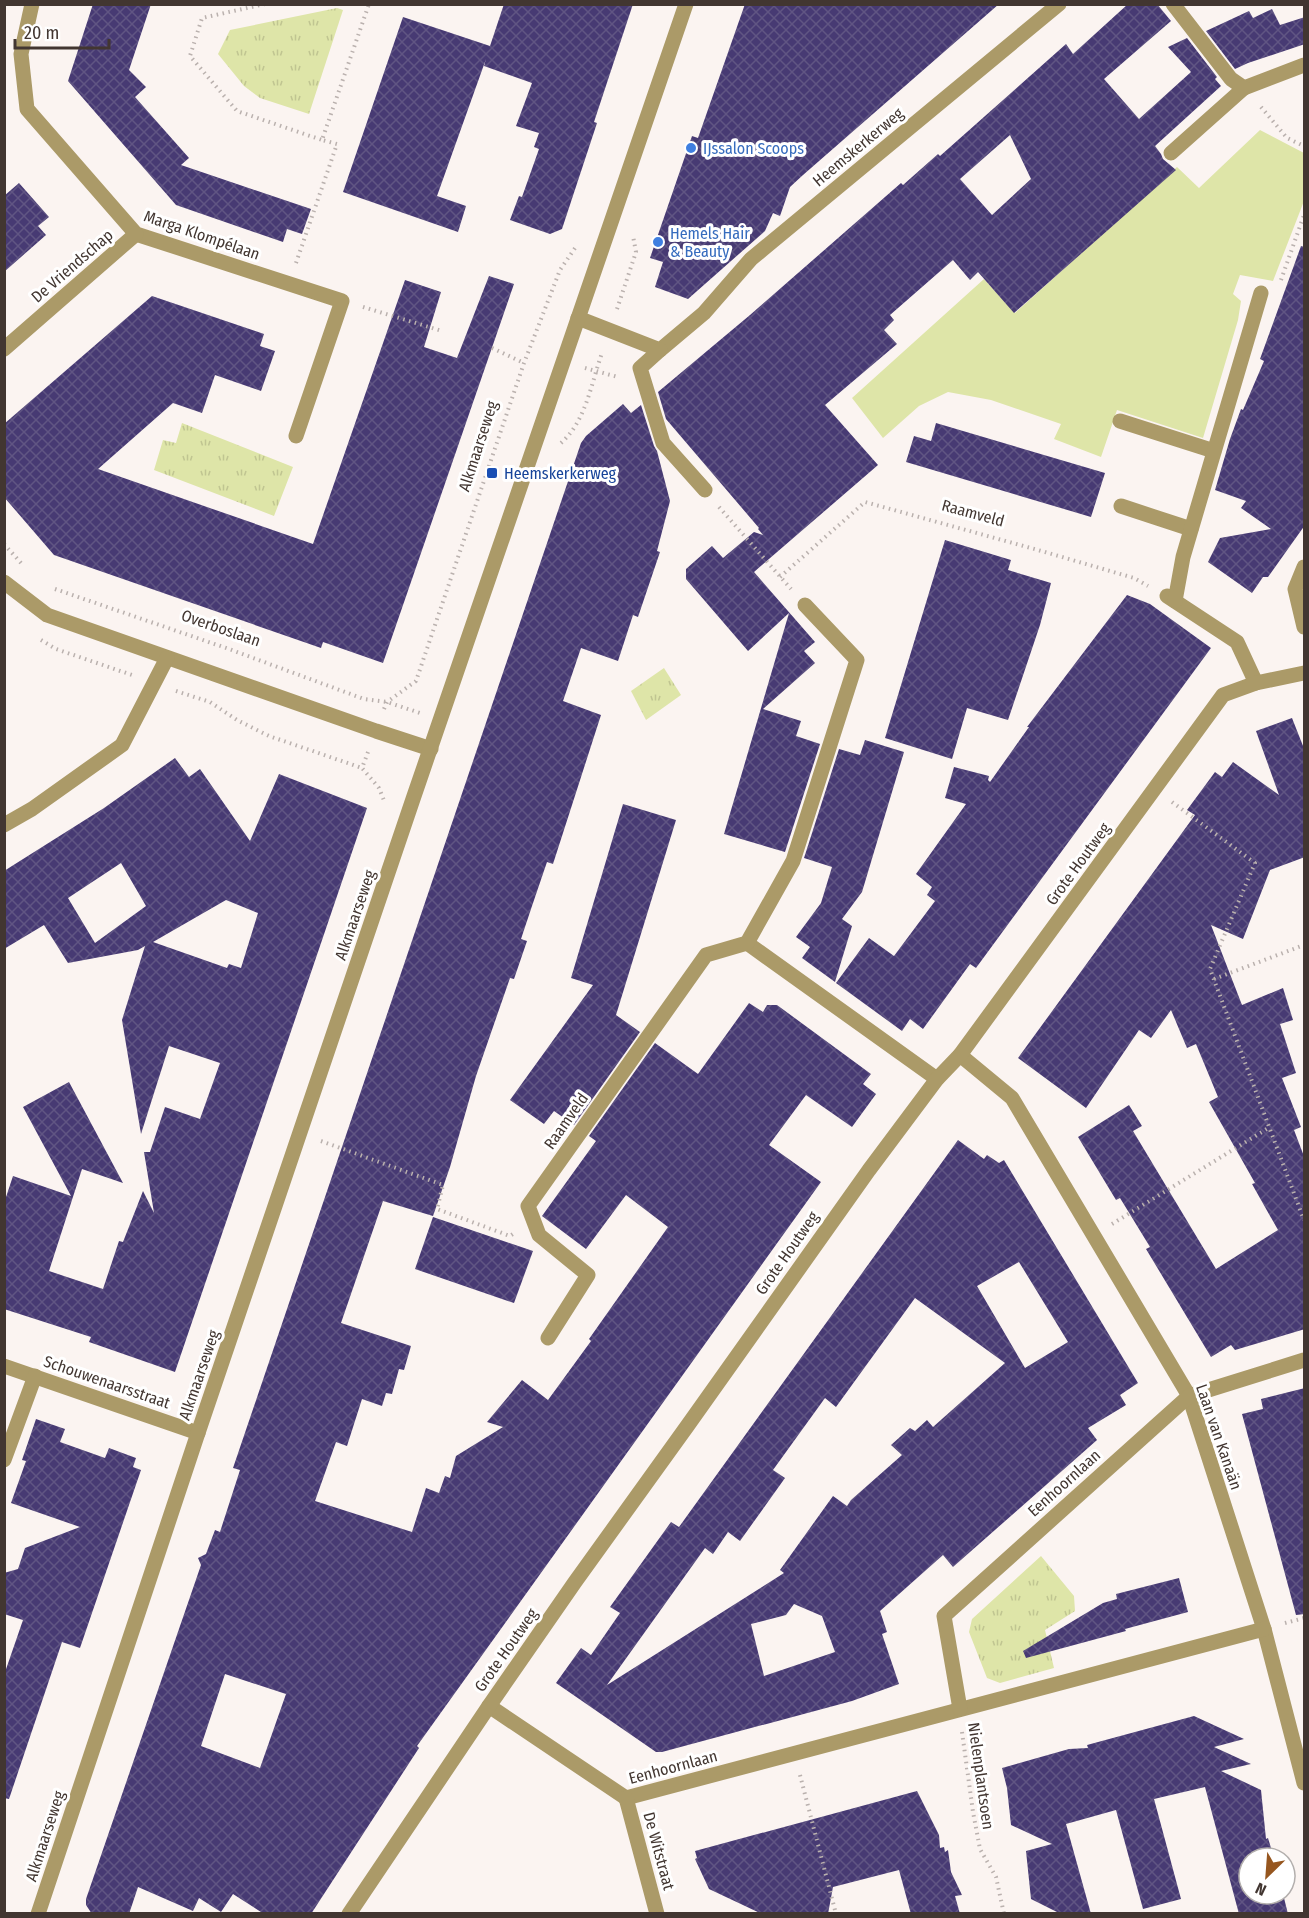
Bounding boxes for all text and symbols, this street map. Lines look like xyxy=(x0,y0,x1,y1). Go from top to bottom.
scale bar xyxy=(15,12,110,50)
text: 20 m xyxy=(24,22,59,44)
street label: Heemskerkerweg xyxy=(809,103,907,190)
place label: IJssalon Scoops xyxy=(703,139,804,158)
marker: IJssalon Scoops xyxy=(684,141,698,155)
street label: Marga Klompélaan xyxy=(142,206,262,264)
place label: Hemels Hair & Beauty xyxy=(670,224,750,261)
street label: De Vriendschap xyxy=(27,225,117,307)
marker: Hemels Hair & Beauty xyxy=(651,235,665,249)
street label: Alkmaarseweg xyxy=(454,398,502,494)
place label: Heemskerkerweg xyxy=(504,464,617,483)
marker: Heemskerkerweg xyxy=(485,466,499,480)
street label: Raamveld xyxy=(940,496,1006,530)
street label: Overboslaan xyxy=(179,606,263,650)
street label: Grote Houtweg xyxy=(1042,819,1114,909)
street label: Alkmaarseweg xyxy=(331,867,379,963)
street label: Raamveld xyxy=(540,1089,592,1153)
street label: Grote Houtweg xyxy=(751,1207,823,1298)
street label: Alkmaarseweg xyxy=(175,1327,223,1423)
street label: Schouwenaarsstraat xyxy=(41,1351,173,1413)
street label: Laan van Kanaän xyxy=(1192,1382,1246,1492)
street label: Eenhoornlaan xyxy=(1024,1445,1104,1521)
street label: Grote Houtweg xyxy=(470,1604,542,1695)
street label: Nielenplantsoen xyxy=(964,1721,998,1831)
street label: Eenhoornlaan xyxy=(627,1746,719,1788)
street label: Alkmaarseweg xyxy=(21,1788,69,1884)
street label: De Witstraat xyxy=(639,1810,679,1893)
north arrow xyxy=(1237,1846,1297,1906)
text: N xyxy=(1253,1879,1269,1900)

